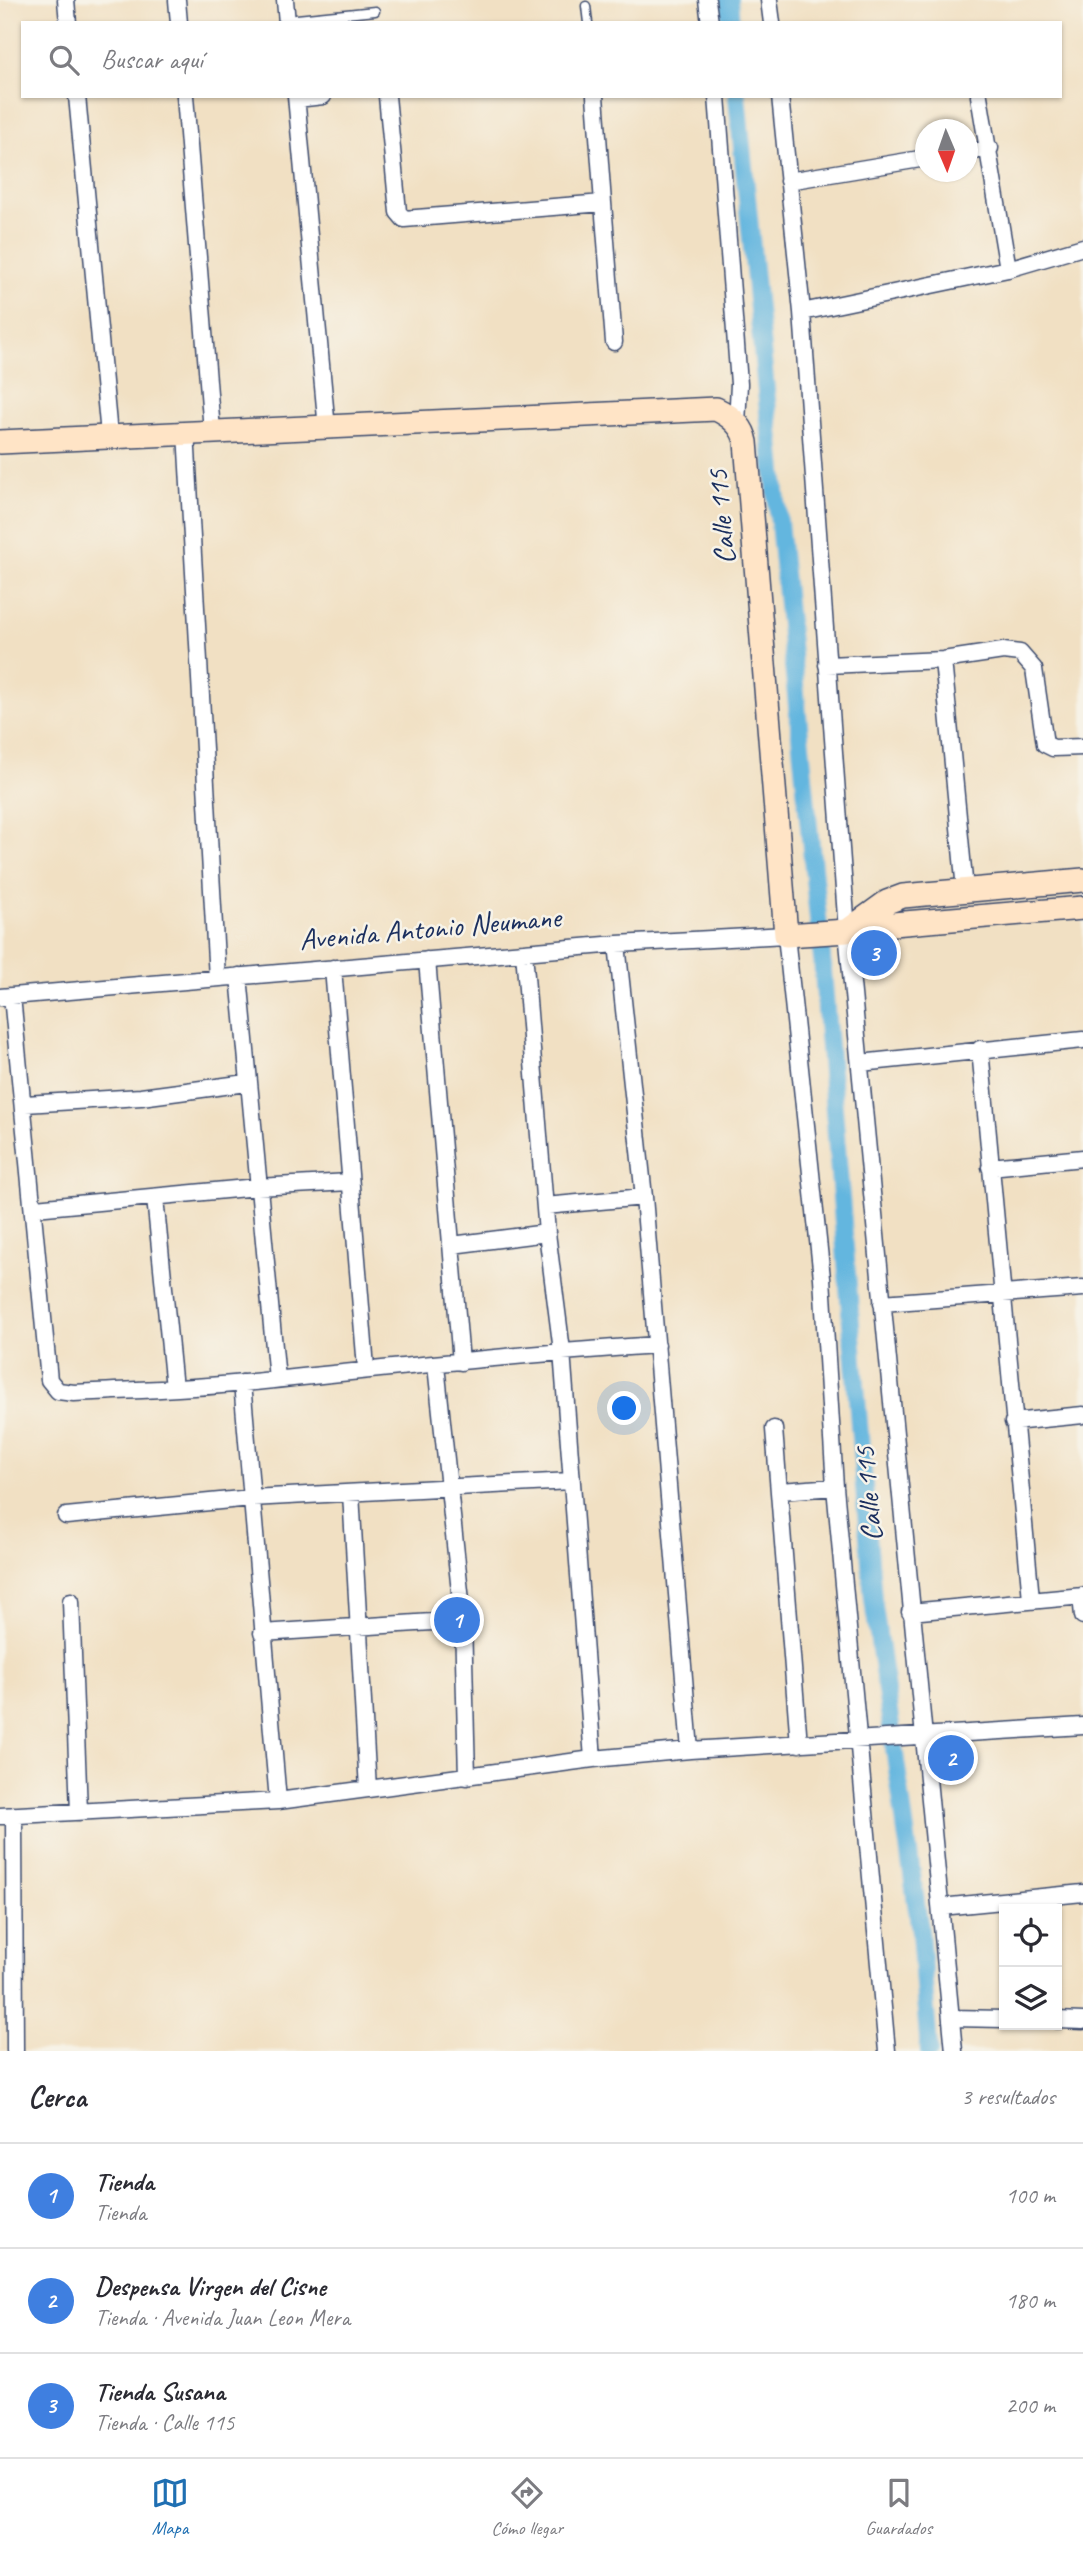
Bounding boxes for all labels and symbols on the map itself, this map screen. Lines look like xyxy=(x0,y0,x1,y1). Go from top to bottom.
north arrow xyxy=(915,119,978,182)
street label: Calle 115 xyxy=(698,467,744,566)
street label: Avenida Antonio Neumane xyxy=(298,897,565,958)
pin: 3 xyxy=(851,927,897,979)
your location xyxy=(607,1391,641,1425)
street label: Calle 115 xyxy=(845,1444,891,1543)
pin: 1 xyxy=(434,1594,480,1646)
pin: 2 xyxy=(928,1732,974,1784)

